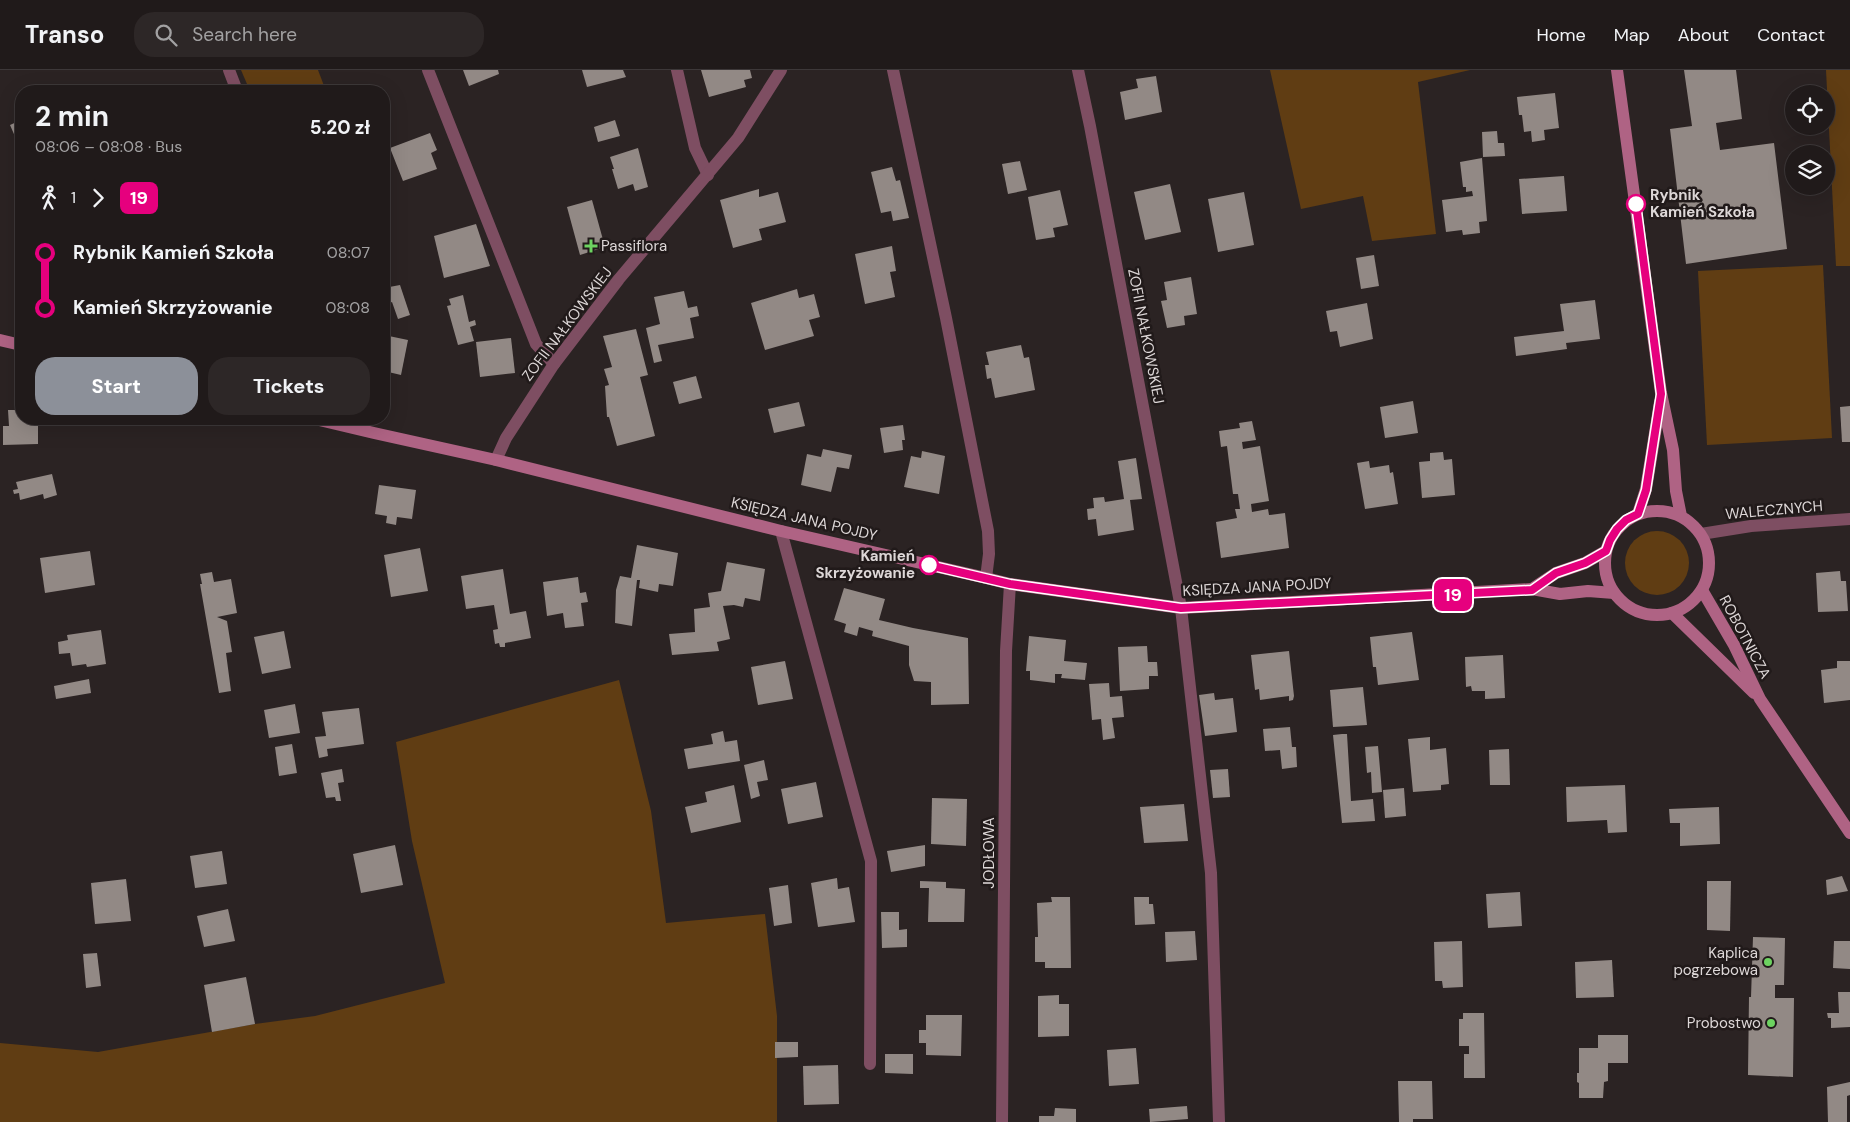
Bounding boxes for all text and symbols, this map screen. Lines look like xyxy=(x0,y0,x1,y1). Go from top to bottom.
search box xyxy=(134,12,484,57)
text: Transo xyxy=(25,19,104,50)
icon: search xyxy=(152,21,180,49)
text: Search here xyxy=(192,22,297,47)
text: Home xyxy=(1536,23,1586,47)
text: Map xyxy=(1614,23,1650,47)
text: About xyxy=(1678,23,1729,47)
text: Contact xyxy=(1757,23,1825,47)
map controls xyxy=(1785,85,1835,195)
button: locate xyxy=(1785,85,1835,135)
text: 2 min xyxy=(35,98,109,135)
text: 5.20 zł xyxy=(310,115,370,140)
text: 08:06 – 08:08 · Bus xyxy=(35,136,182,157)
button: layers xyxy=(1785,145,1835,195)
icon: walk xyxy=(35,184,63,212)
icon: forward xyxy=(84,184,112,212)
place label: Rybnik Kamień Szkoła xyxy=(1650,185,1755,222)
text: 19 xyxy=(130,186,148,210)
text: 1 xyxy=(71,187,76,208)
marker: Rybnik Kamień Szkoła xyxy=(1626,194,1646,214)
place label: Passiflora xyxy=(601,236,667,256)
text: Rybnik Kamień Szkoła xyxy=(73,240,274,265)
marker: Passiflora xyxy=(585,240,597,252)
text: 08:07 xyxy=(327,242,370,263)
street label: ZOFII NAŁKOWSKIEJ xyxy=(518,263,616,385)
street label: ZOFII NAŁKOWSKIEJ xyxy=(1123,267,1169,405)
text: Kamień Skrzyżowanie xyxy=(73,295,273,320)
text: 08:08 xyxy=(325,297,370,318)
button: Start xyxy=(35,357,198,415)
button: Tickets xyxy=(208,357,370,415)
street label: KSIĘDZA JANA POJDY xyxy=(729,492,879,546)
street label: WALECZNYCH xyxy=(1724,496,1824,524)
place label: Kamień Skrzyżowanie xyxy=(815,546,915,583)
marker: Kamień Skrzyżowanie xyxy=(919,555,939,575)
street label: KSIĘDZA JANA POJDY xyxy=(1182,573,1332,601)
line badge: 19 xyxy=(1430,579,1476,611)
text: 19 xyxy=(1444,583,1462,607)
street label: ROBOTNICZA xyxy=(1715,592,1775,682)
street label: JODŁOWA xyxy=(979,817,999,889)
place label: Kaplica pogrzebowa xyxy=(1673,943,1758,980)
marker: Kaplica pogrzebowa xyxy=(1762,956,1774,968)
place label: Probostwo xyxy=(1687,1013,1761,1033)
marker: Probostwo xyxy=(1765,1017,1777,1029)

